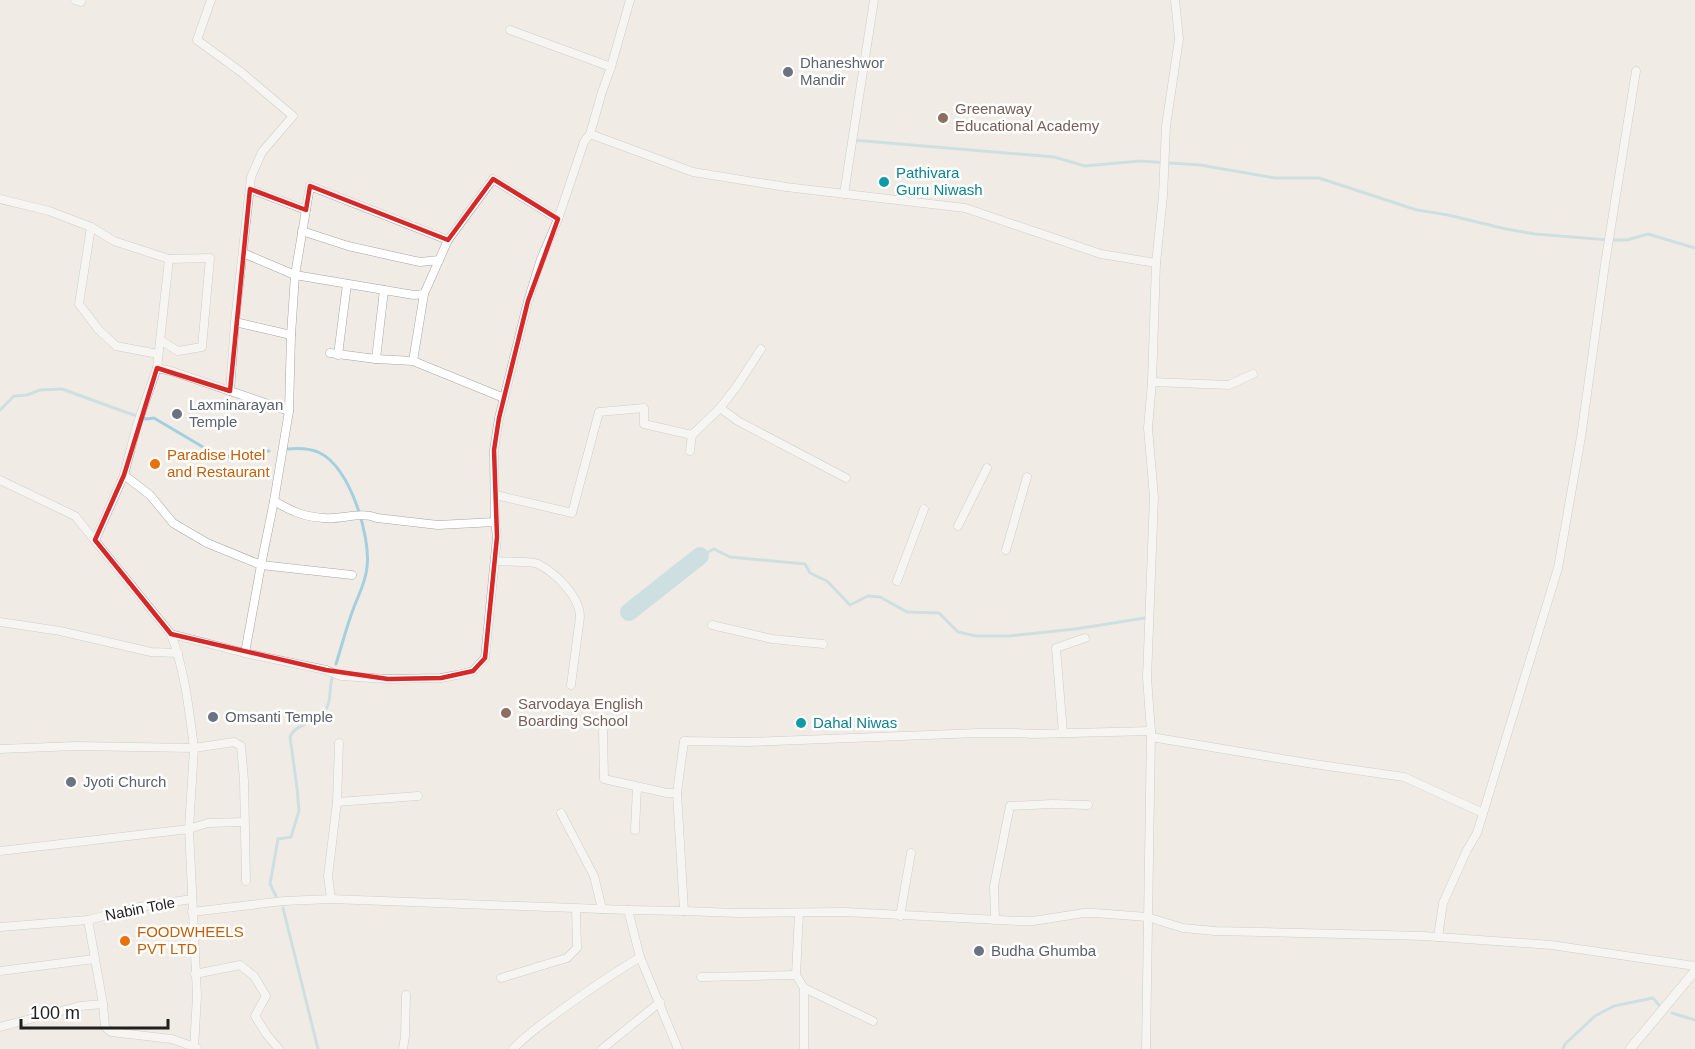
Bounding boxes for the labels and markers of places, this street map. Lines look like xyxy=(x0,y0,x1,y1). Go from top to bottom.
place label: Dhaneshwor Mandir xyxy=(800,54,884,88)
marker: Dhaneshwor Mandir xyxy=(781,65,795,79)
place label: Greenaway Educational Academy xyxy=(955,100,1100,134)
marker: Greenaway Educational Academy xyxy=(936,111,950,125)
place label: Pathivara Guru Niwash xyxy=(896,164,983,198)
marker: Pathivara Guru Niwash xyxy=(877,175,891,189)
place label: Laxminarayan Temple xyxy=(189,396,283,430)
marker: Laxminarayan Temple xyxy=(170,407,184,421)
place label: Paradise Hotel and Restaurant xyxy=(167,446,270,480)
marker: Paradise Hotel and Restaurant xyxy=(148,457,162,471)
place label: Sarvodaya English Boarding School xyxy=(518,695,643,729)
marker: Sarvodaya English Boarding School xyxy=(499,706,513,720)
place label: Omsanti Temple xyxy=(225,708,333,725)
marker: Omsanti Temple xyxy=(206,710,220,724)
place label: Dahal Niwas xyxy=(813,714,897,731)
marker: Dahal Niwas xyxy=(794,716,808,730)
place label: Jyoti Church xyxy=(83,773,166,790)
marker: Jyoti Church xyxy=(64,775,78,789)
place label: FOODWHEELS PVT LTD xyxy=(137,923,244,957)
marker: FOODWHEELS PVT LTD xyxy=(118,934,132,948)
place label: Budha Ghumba xyxy=(991,942,1097,959)
marker: Budha Ghumba xyxy=(972,944,986,958)

